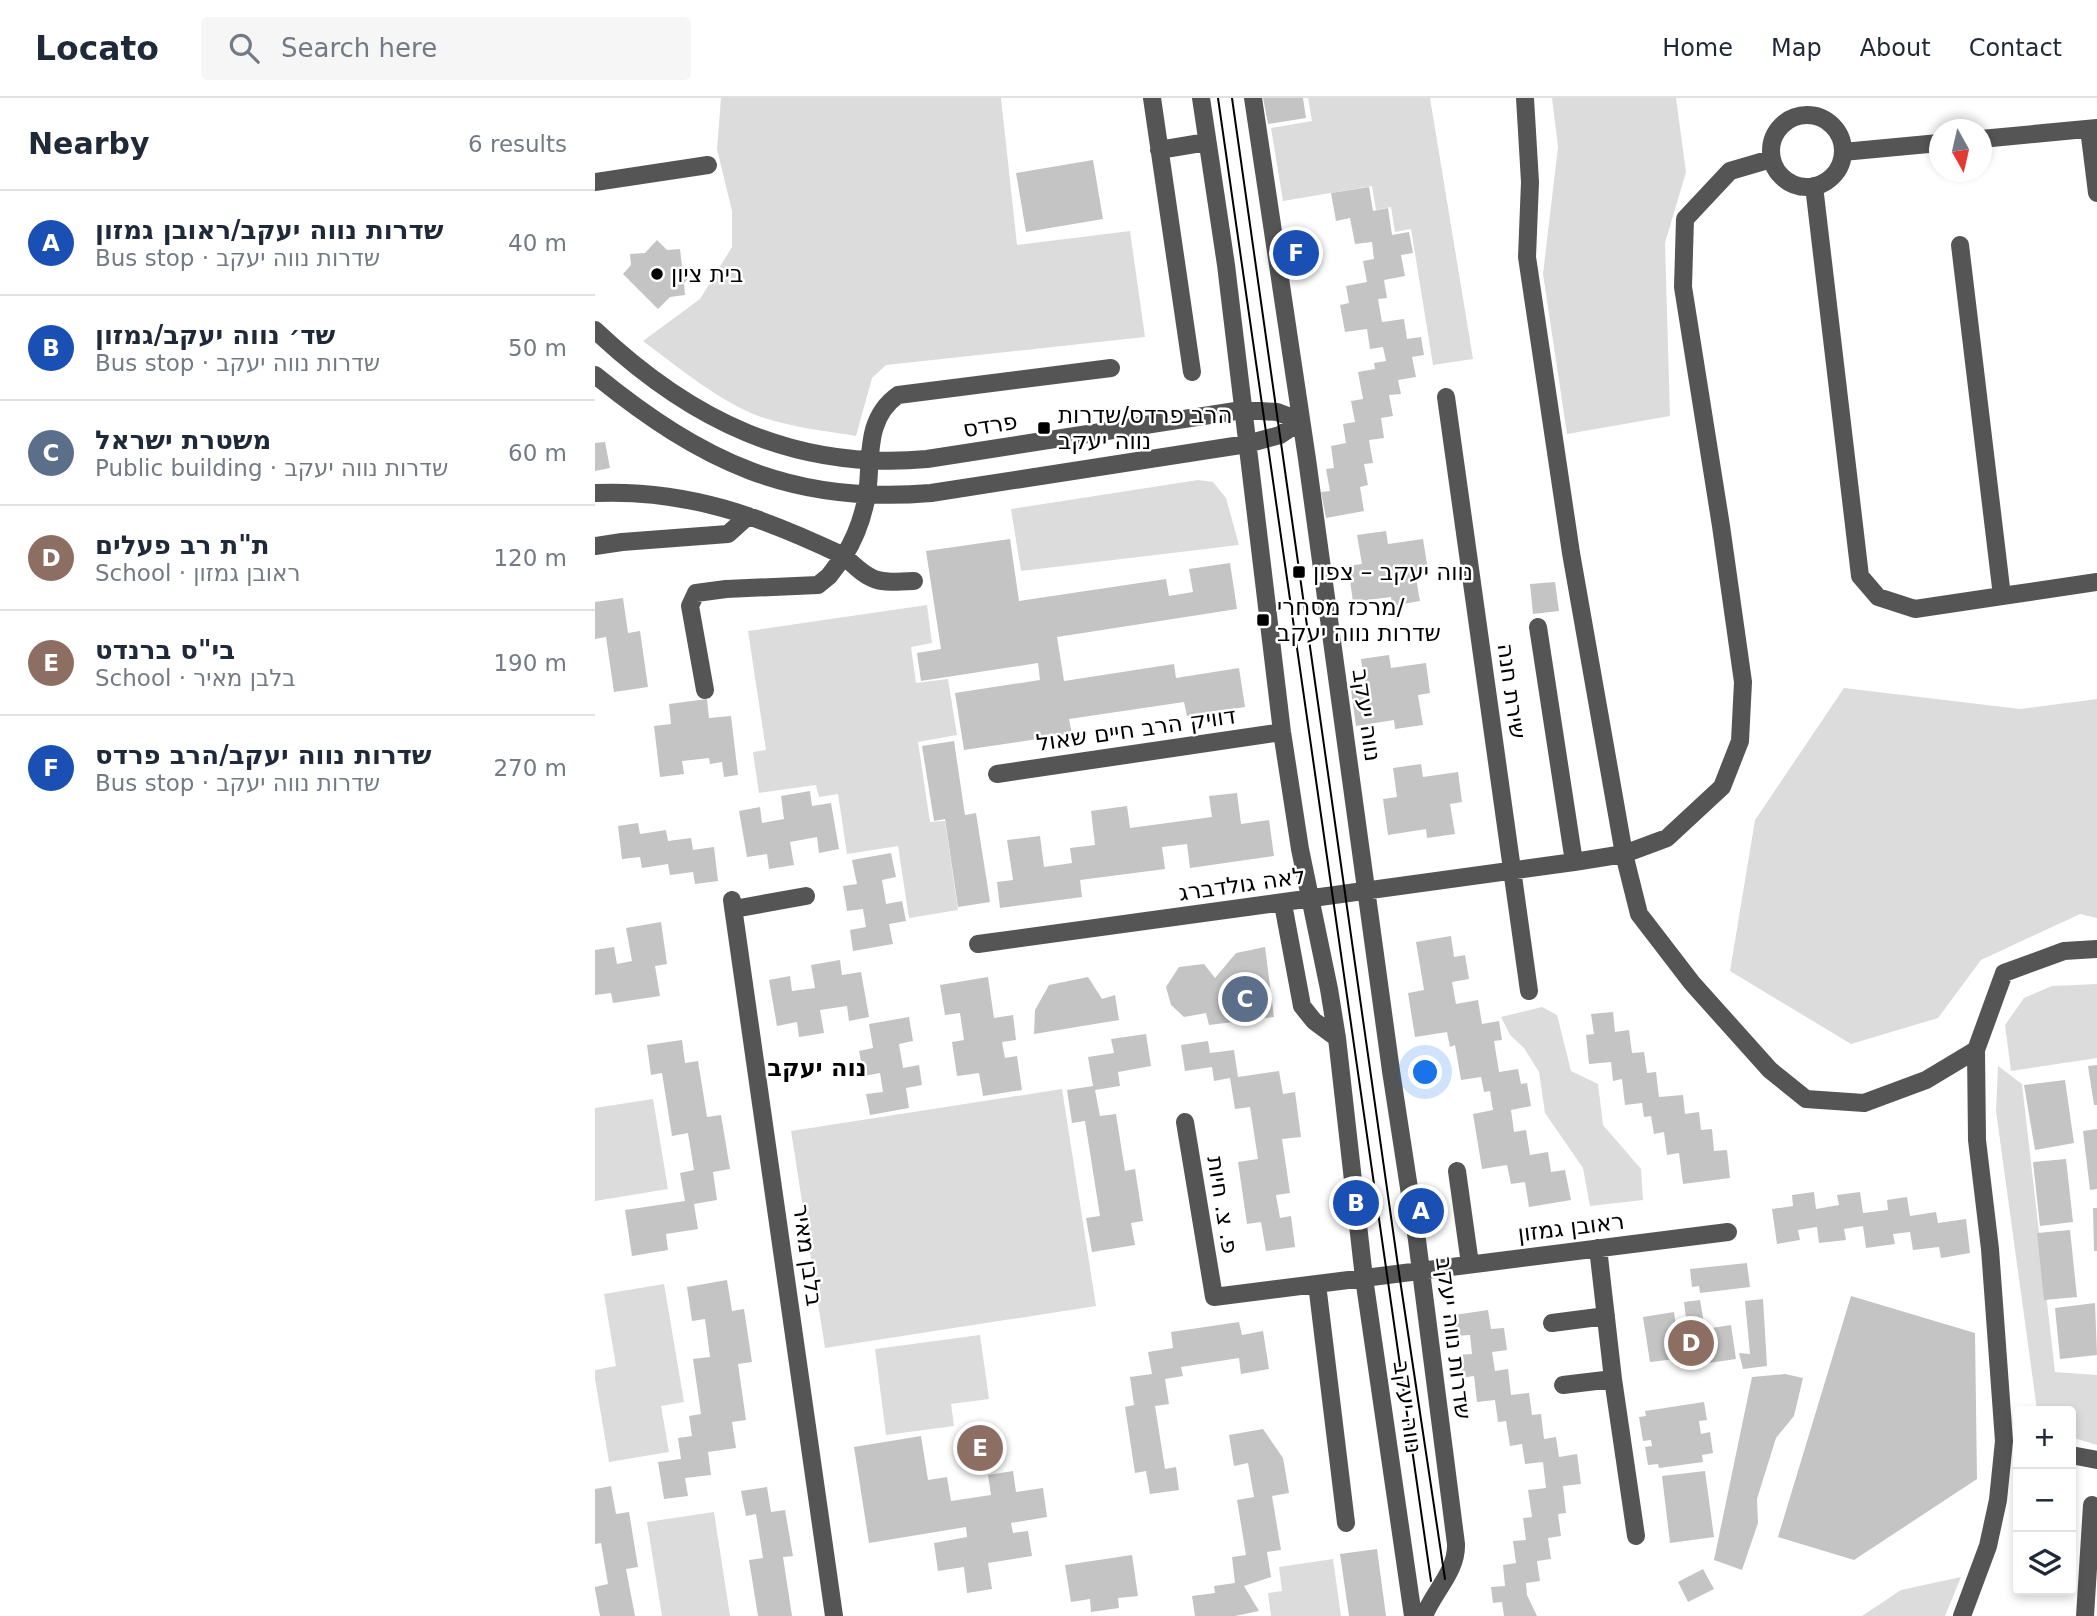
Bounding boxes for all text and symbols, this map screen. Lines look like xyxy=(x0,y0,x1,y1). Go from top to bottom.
search box xyxy=(201,17,691,80)
text: Locato xyxy=(35,29,159,68)
icon: search xyxy=(225,29,263,67)
text: Search here xyxy=(281,33,437,63)
text: Home xyxy=(1662,34,1733,62)
text: Map xyxy=(1771,34,1822,62)
text: About xyxy=(1860,34,1931,62)
text: Contact xyxy=(1969,34,2062,62)
north arrow xyxy=(1929,119,1992,182)
text: Nearby xyxy=(28,126,150,161)
text: 6 results xyxy=(468,131,567,157)
text: שדרות נווה יעקב/ראובן גמזון xyxy=(95,215,443,245)
pin: F xyxy=(1273,227,1319,279)
text: A xyxy=(42,230,60,256)
text: 40 m xyxy=(508,230,567,256)
text: Bus stop · שדרות נווה יעקב xyxy=(95,245,380,271)
place label: בית ציון xyxy=(671,261,743,287)
marker: בית ציון xyxy=(649,266,665,282)
text: שד׳ נווה יעקב/גמזון xyxy=(95,320,335,350)
text: B xyxy=(42,335,60,361)
text: 50 m xyxy=(508,335,567,361)
text: Bus stop · שדרות נווה יעקב xyxy=(95,350,380,376)
place label: הרב פרדס/שדרות נווה יעקב xyxy=(1058,402,1232,454)
street label: פרדס xyxy=(961,408,1019,442)
marker: הרב פרדס/שדרות נווה יעקב xyxy=(1036,420,1052,436)
text: משטרת ישראל xyxy=(95,425,271,455)
text: C xyxy=(43,440,59,466)
text: 60 m xyxy=(508,440,567,466)
text: Public building · שדרות נווה יעקב xyxy=(95,455,448,481)
text: ת"ת רב פעלים xyxy=(95,530,270,560)
text: D xyxy=(41,545,61,571)
text: 120 m xyxy=(493,545,567,571)
place label: נווה יעקב – צפון xyxy=(1313,559,1473,585)
text: School · ראובן גמזון xyxy=(95,560,300,586)
marker: נווה יעקב – צפון xyxy=(1291,564,1307,580)
place label: מרכז מסחרי/ שדרות נווה יעקב xyxy=(1277,594,1441,646)
marker: מרכז מסחרי/ שדרות נווה יעקב xyxy=(1255,612,1271,628)
text: בי"ס ברנדט xyxy=(95,635,235,665)
street label: שירת חנה xyxy=(1492,642,1532,740)
text: E xyxy=(43,650,59,676)
text: 190 m xyxy=(493,650,567,676)
text: School · בלבן מאיר xyxy=(95,665,296,691)
street label: נווה יעקב xyxy=(1348,667,1386,763)
street label: דוויק הרב חיים שאול xyxy=(1034,702,1238,756)
text: שדרות נווה יעקב/הרב פרדס xyxy=(95,740,432,770)
text: F xyxy=(43,755,59,781)
text: 270 m xyxy=(493,755,567,781)
text: Bus stop · שדרות נווה יעקב xyxy=(95,770,380,796)
street label: לאה גולדברג xyxy=(1177,862,1307,906)
pin: C xyxy=(1222,973,1268,1025)
district label: נוה יעקב xyxy=(767,1054,867,1082)
your location xyxy=(1408,1055,1442,1089)
street label: פ. צ. חיות xyxy=(1202,1154,1244,1256)
pin: B xyxy=(1333,1177,1379,1229)
pin: A xyxy=(1398,1185,1444,1237)
street label: בלבן מאיר xyxy=(788,1203,828,1307)
street label: ראובן גמזון xyxy=(1516,1208,1626,1246)
street label: שדרות נווה יעקב xyxy=(1431,1255,1477,1421)
pin: D xyxy=(1668,1317,1714,1369)
street label: נווה יעקב xyxy=(1389,1359,1427,1455)
map controls xyxy=(2013,1406,2076,1595)
button: + xyxy=(2013,1406,2076,1469)
pin: E xyxy=(957,1422,1003,1474)
button: − xyxy=(2013,1469,2076,1532)
button: layers xyxy=(2013,1532,2076,1595)

